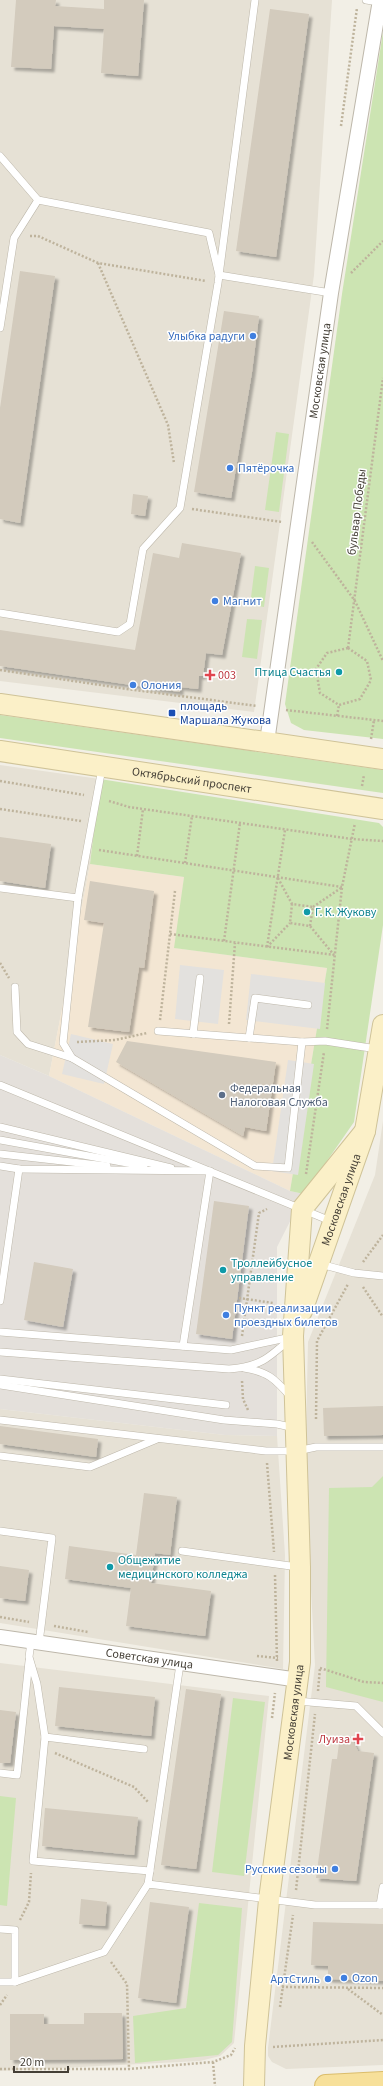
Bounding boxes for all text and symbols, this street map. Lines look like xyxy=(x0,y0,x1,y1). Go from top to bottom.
street label: Московская улица xyxy=(305,322,335,420)
place label: Улыбка радуги xyxy=(168,328,245,345)
marker: Улыбка радуги xyxy=(248,331,258,341)
place label: Пятёрочка xyxy=(238,460,294,477)
marker: Пятёрочка xyxy=(225,463,235,473)
street label: бульвар Победы xyxy=(343,468,371,556)
place label: Магнит xyxy=(223,593,262,610)
marker: Магнит xyxy=(210,596,220,606)
place label: Птица Счастья xyxy=(254,664,331,681)
place label: 003 xyxy=(218,667,236,684)
marker: Птица Счастья xyxy=(334,667,344,677)
marker: 003 xyxy=(205,670,215,680)
place label: Олония xyxy=(141,677,181,694)
marker: Олония xyxy=(128,680,138,690)
place label: площадь Маршала Жукова xyxy=(180,698,271,729)
marker: площадь Маршала Жукова xyxy=(167,708,177,718)
street label: Октябрьский проспект xyxy=(131,763,253,798)
place label: Г. К. Жукову xyxy=(315,904,377,921)
marker: Г. К. Жукову xyxy=(302,907,312,917)
place label: Федеральная Налоговая Служба xyxy=(230,1080,328,1111)
marker: Федеральная Налоговая Служба xyxy=(217,1090,227,1100)
street label: Московская улица xyxy=(317,1151,365,1248)
place label: Троллейбусное управление xyxy=(231,1255,312,1286)
marker: Троллейбусное управление xyxy=(218,1265,228,1275)
place label: Пункт реализации проездных билетов xyxy=(234,1300,338,1331)
marker: Пункт реализации проездных билетов xyxy=(221,1310,231,1320)
place label: Общежитие медицинского колледжа xyxy=(118,1552,248,1583)
marker: Общежитие медицинского колледжа xyxy=(105,1562,115,1572)
street label: Советская улица xyxy=(105,1644,194,1673)
street label: Московская улица xyxy=(279,1663,308,1761)
place label: Луиза xyxy=(319,1731,350,1748)
marker: Луиза xyxy=(353,1734,363,1744)
place label: Русские сезоны xyxy=(245,1861,327,1878)
marker: Русские сезоны xyxy=(330,1864,340,1874)
place label: Ozon xyxy=(352,1970,378,1987)
place label: АртСтиль xyxy=(270,1971,320,1988)
marker: Ozon xyxy=(339,1973,349,1983)
marker: АртСтиль xyxy=(323,1974,333,1984)
scale bar xyxy=(14,2048,68,2074)
text: 20 m xyxy=(20,2054,44,2071)

